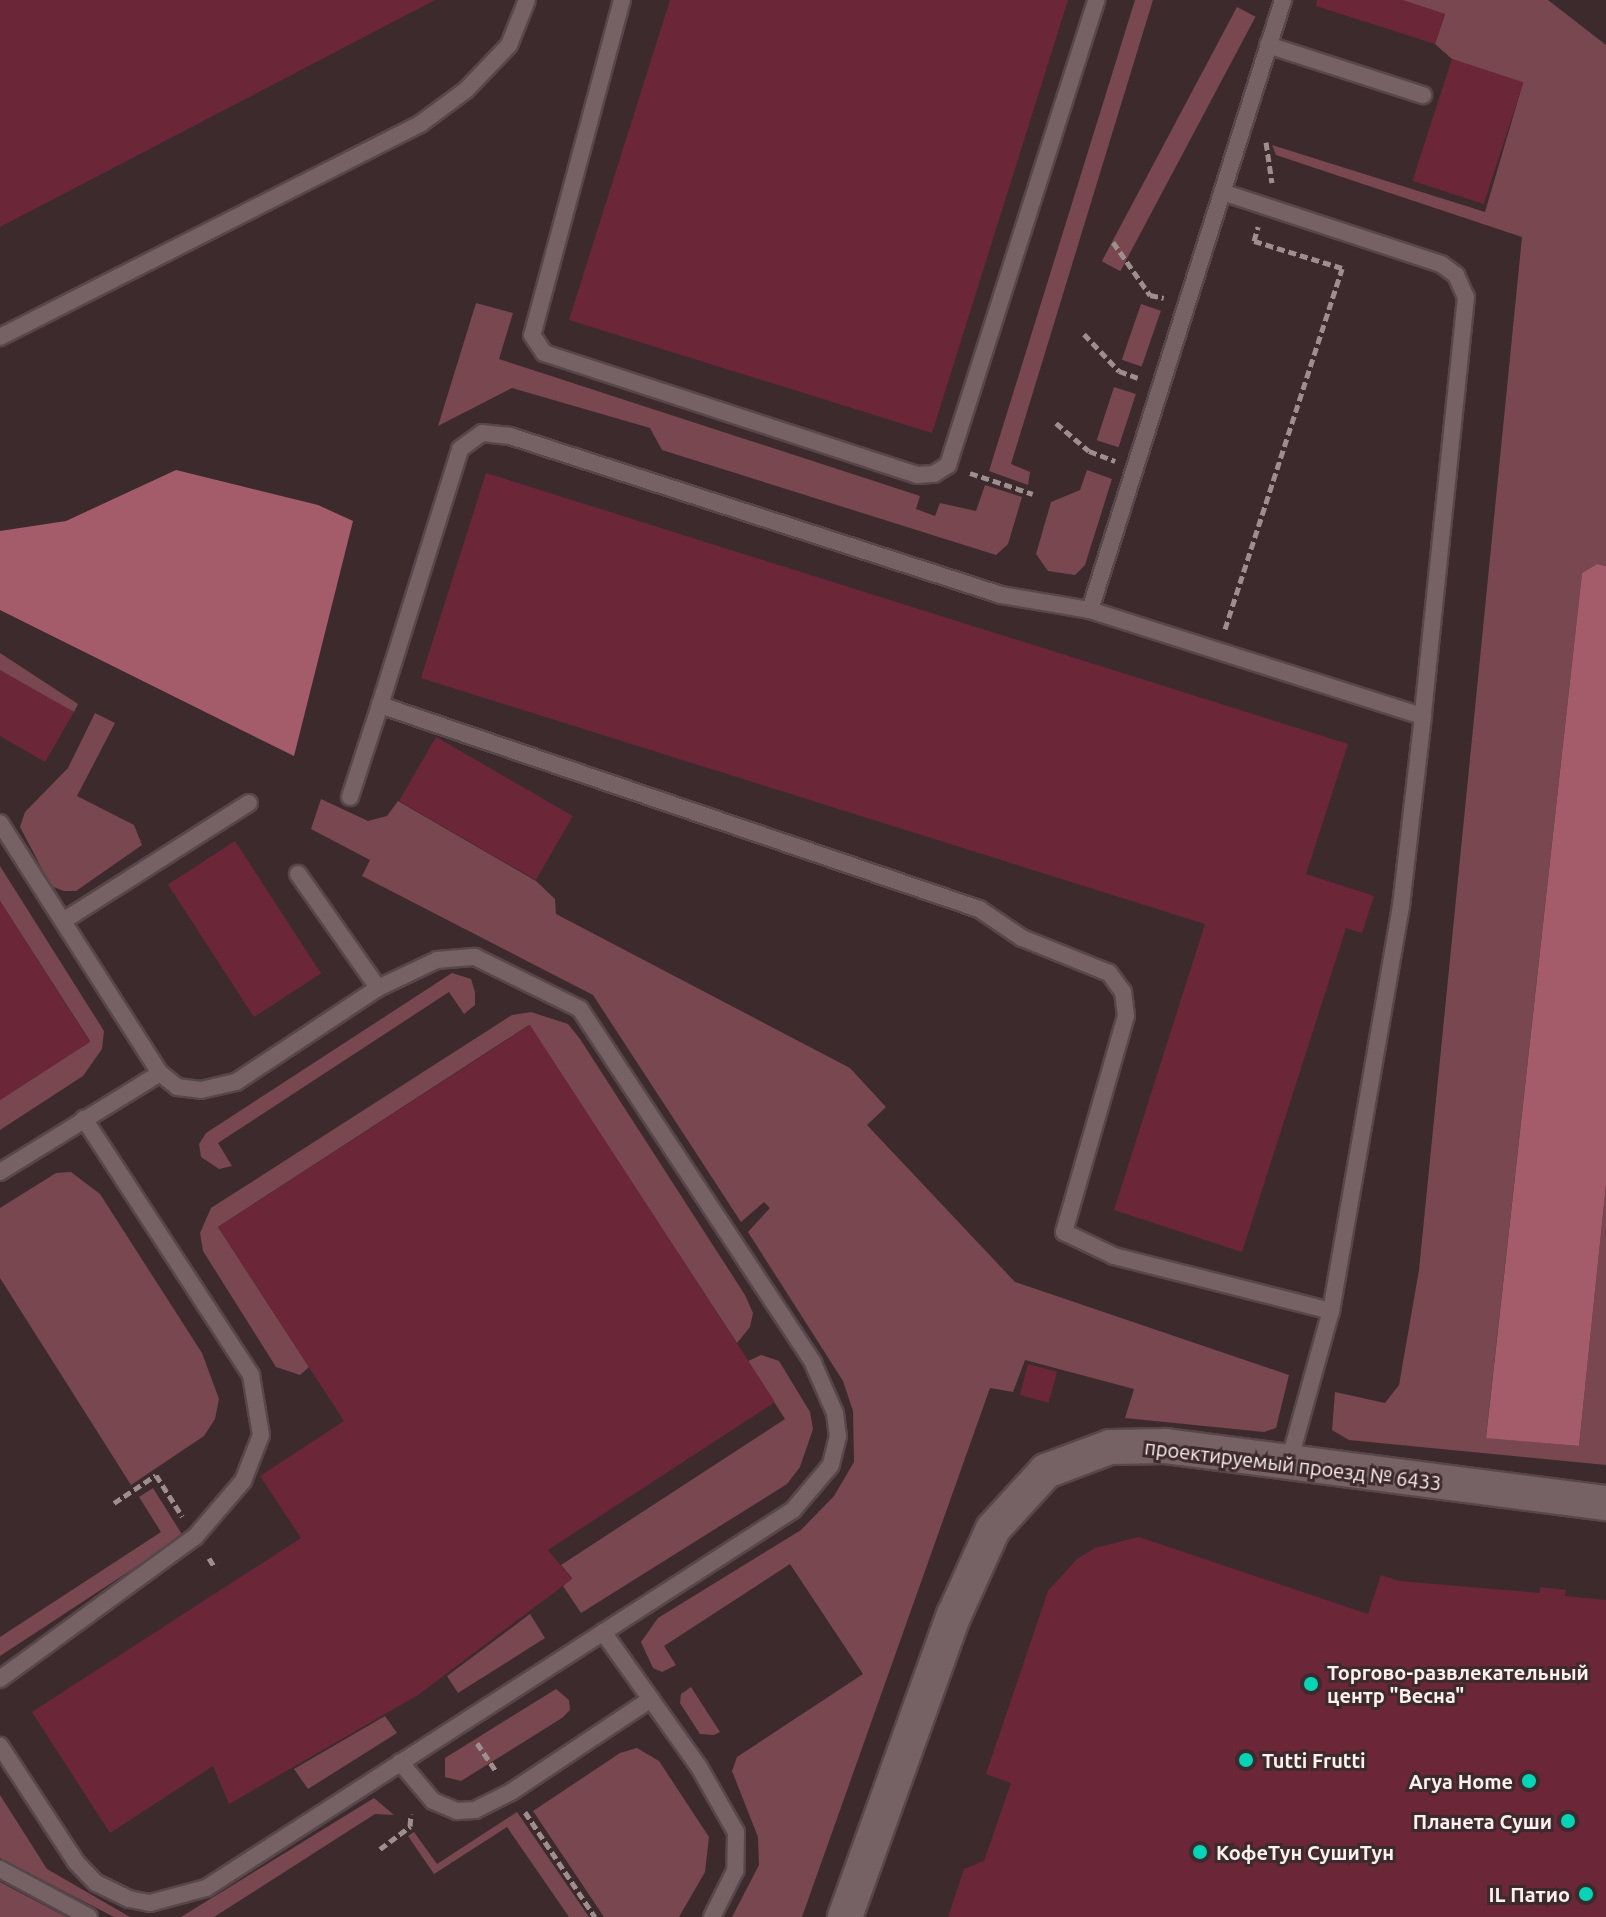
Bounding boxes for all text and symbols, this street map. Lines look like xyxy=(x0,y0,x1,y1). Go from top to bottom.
street label: проектируемый проезд № 6433 xyxy=(1143,1435,1443,1495)
place label: Торгово-развлекательный центр "Весна" xyxy=(1327,1660,1589,1707)
marker: Торгово-развлекательный центр "Весна" xyxy=(1302,1675,1320,1693)
place label: Tutti Frutti xyxy=(1262,1748,1366,1772)
marker: Tutti Frutti xyxy=(1237,1751,1255,1769)
place label: Arya Home xyxy=(1409,1769,1513,1793)
marker: Arya Home xyxy=(1520,1772,1538,1790)
place label: Планета Суши xyxy=(1413,1809,1552,1833)
marker: Планета Суши xyxy=(1559,1812,1577,1830)
place label: КофеТун СушиТун xyxy=(1216,1840,1394,1864)
marker: КофеТун СушиТун xyxy=(1191,1843,1209,1861)
place label: IL Патио xyxy=(1489,1882,1570,1906)
marker: IL Патио xyxy=(1577,1885,1595,1903)

